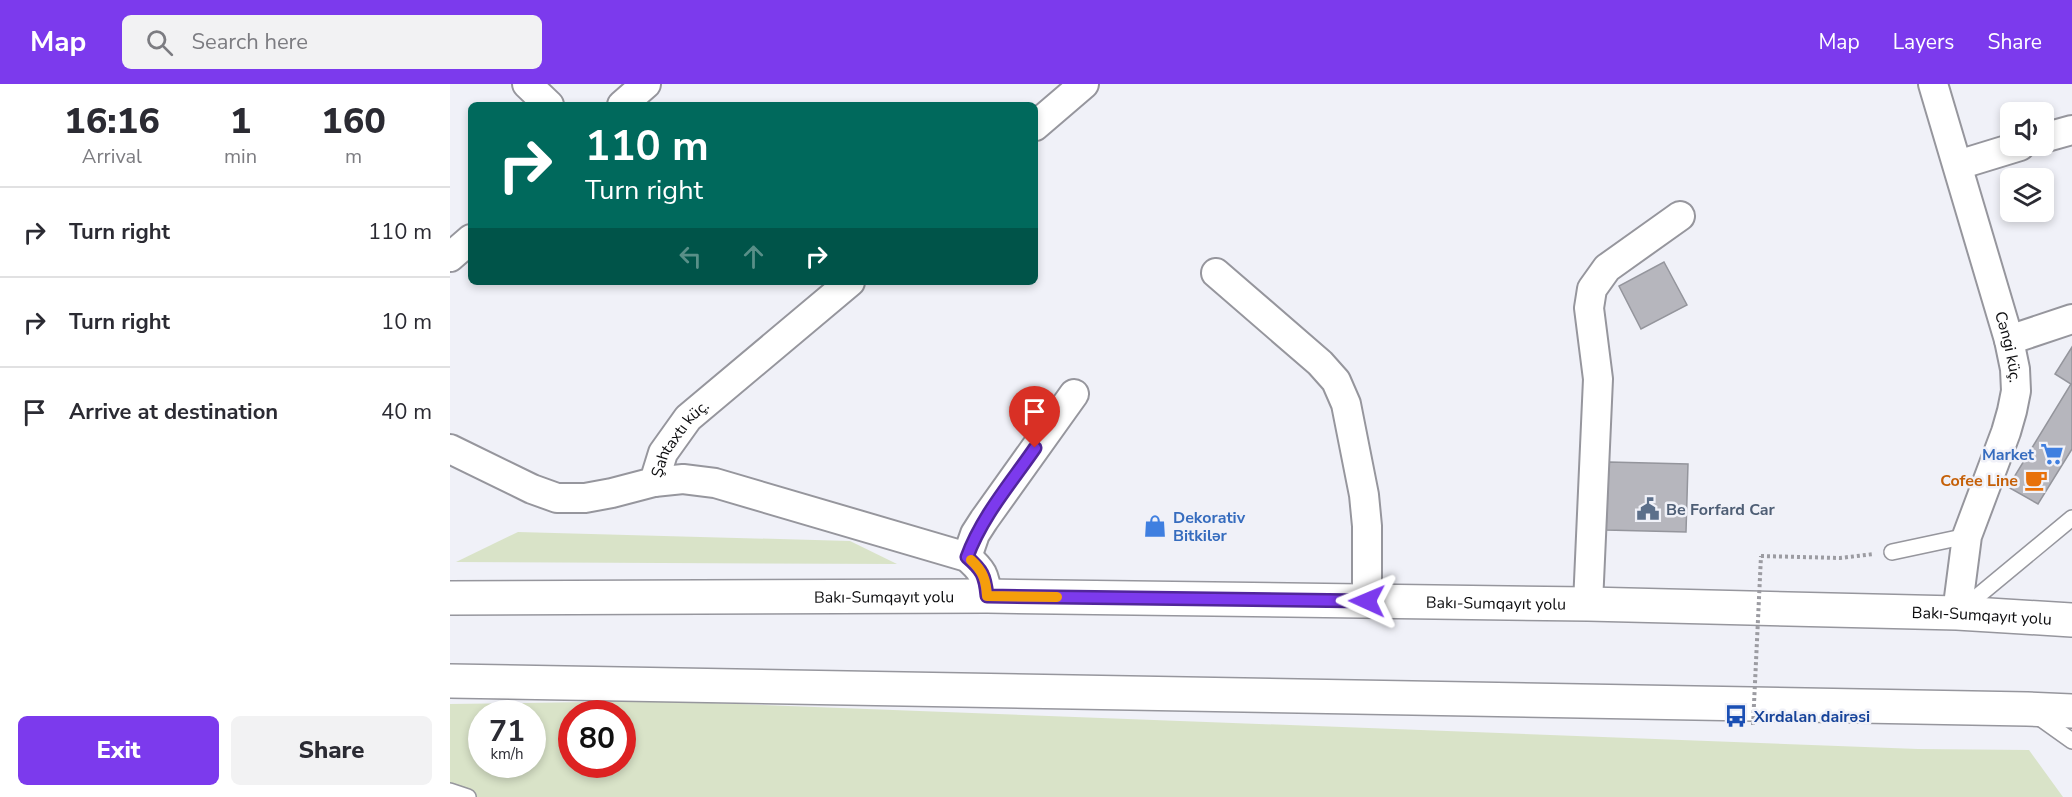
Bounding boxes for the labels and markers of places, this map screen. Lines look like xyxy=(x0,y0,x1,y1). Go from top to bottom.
pin xyxy=(1009,386,1060,448)
supermarket icon: Market xyxy=(2039,441,2065,467)
place label: Market xyxy=(1982,444,2035,466)
cafe icon: Cofee Line xyxy=(2023,467,2049,493)
place label: Cofee Line xyxy=(1940,470,2018,492)
public building icon: Be Forfard Car xyxy=(1635,496,1661,522)
place label: Be Forfard Car xyxy=(1666,499,1776,521)
place label: Dekorativ Bitkilər xyxy=(1173,507,1246,547)
shop icon: Dekorativ Bitkilər xyxy=(1142,513,1168,539)
bus stop icon: Xırdalan dairəsi xyxy=(1723,703,1749,729)
place label: Xırdalan dairəsi xyxy=(1753,706,1870,728)

